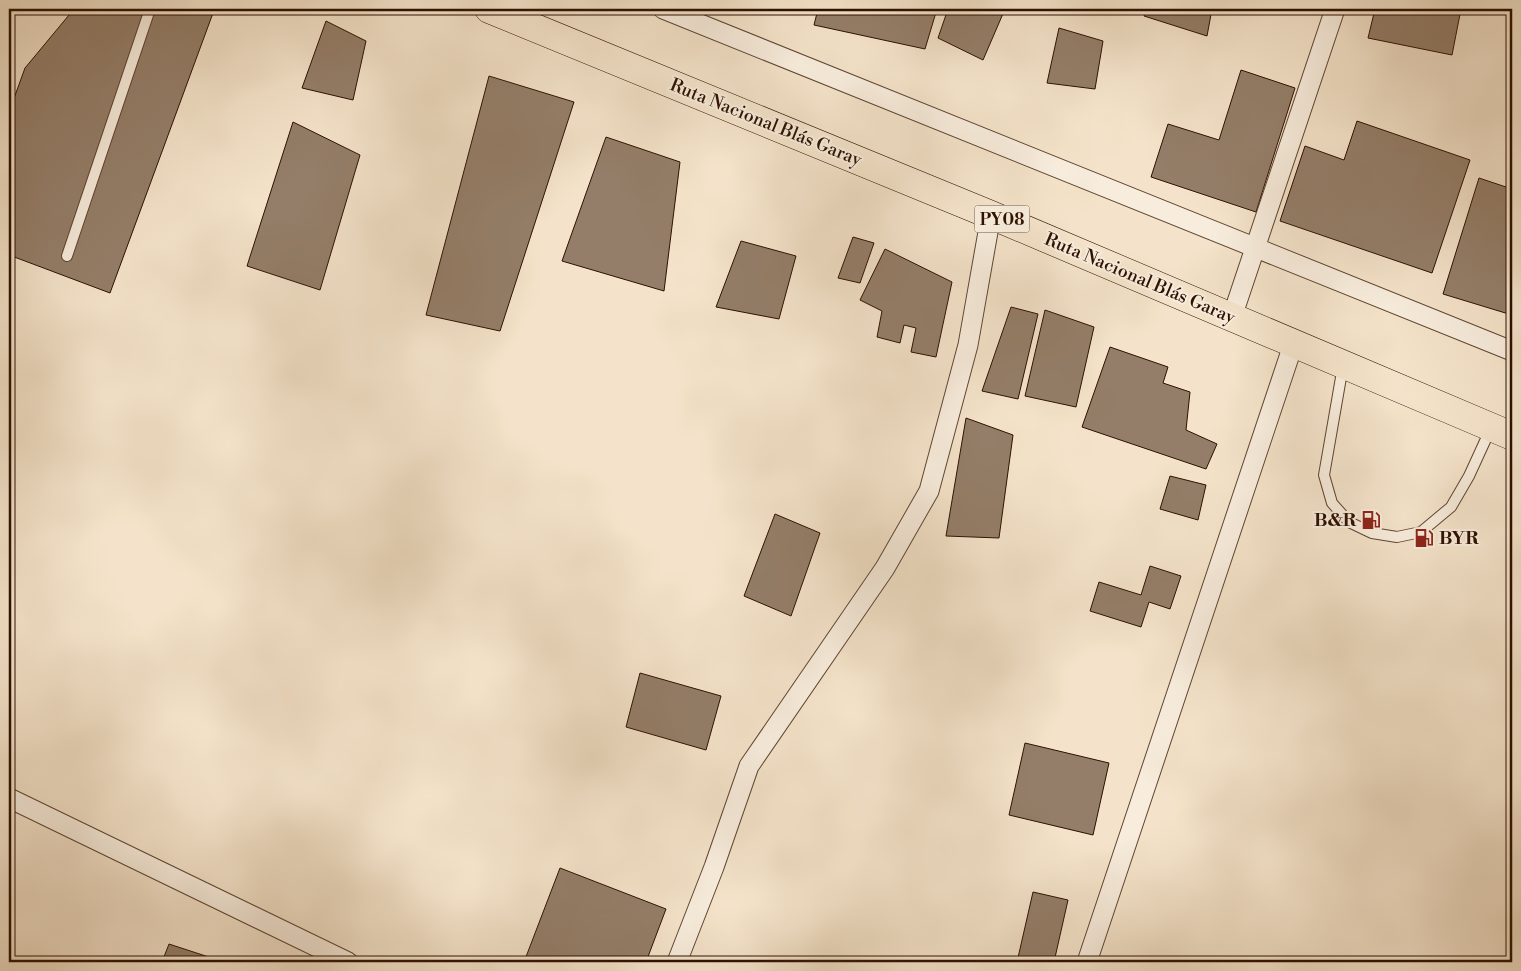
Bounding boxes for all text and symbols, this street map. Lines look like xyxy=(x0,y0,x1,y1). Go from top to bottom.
street label: Ruta Nacional Blás Garay xyxy=(667,73,865,172)
road number: PY08 xyxy=(974,205,1030,232)
street label: Ruta Nacional Blás Garay xyxy=(1041,228,1239,329)
place label: B&R xyxy=(1314,509,1357,532)
fuel station icon: B&R xyxy=(1360,509,1382,531)
fuel station icon: BYR xyxy=(1413,527,1435,549)
place label: BYR xyxy=(1439,527,1479,550)

